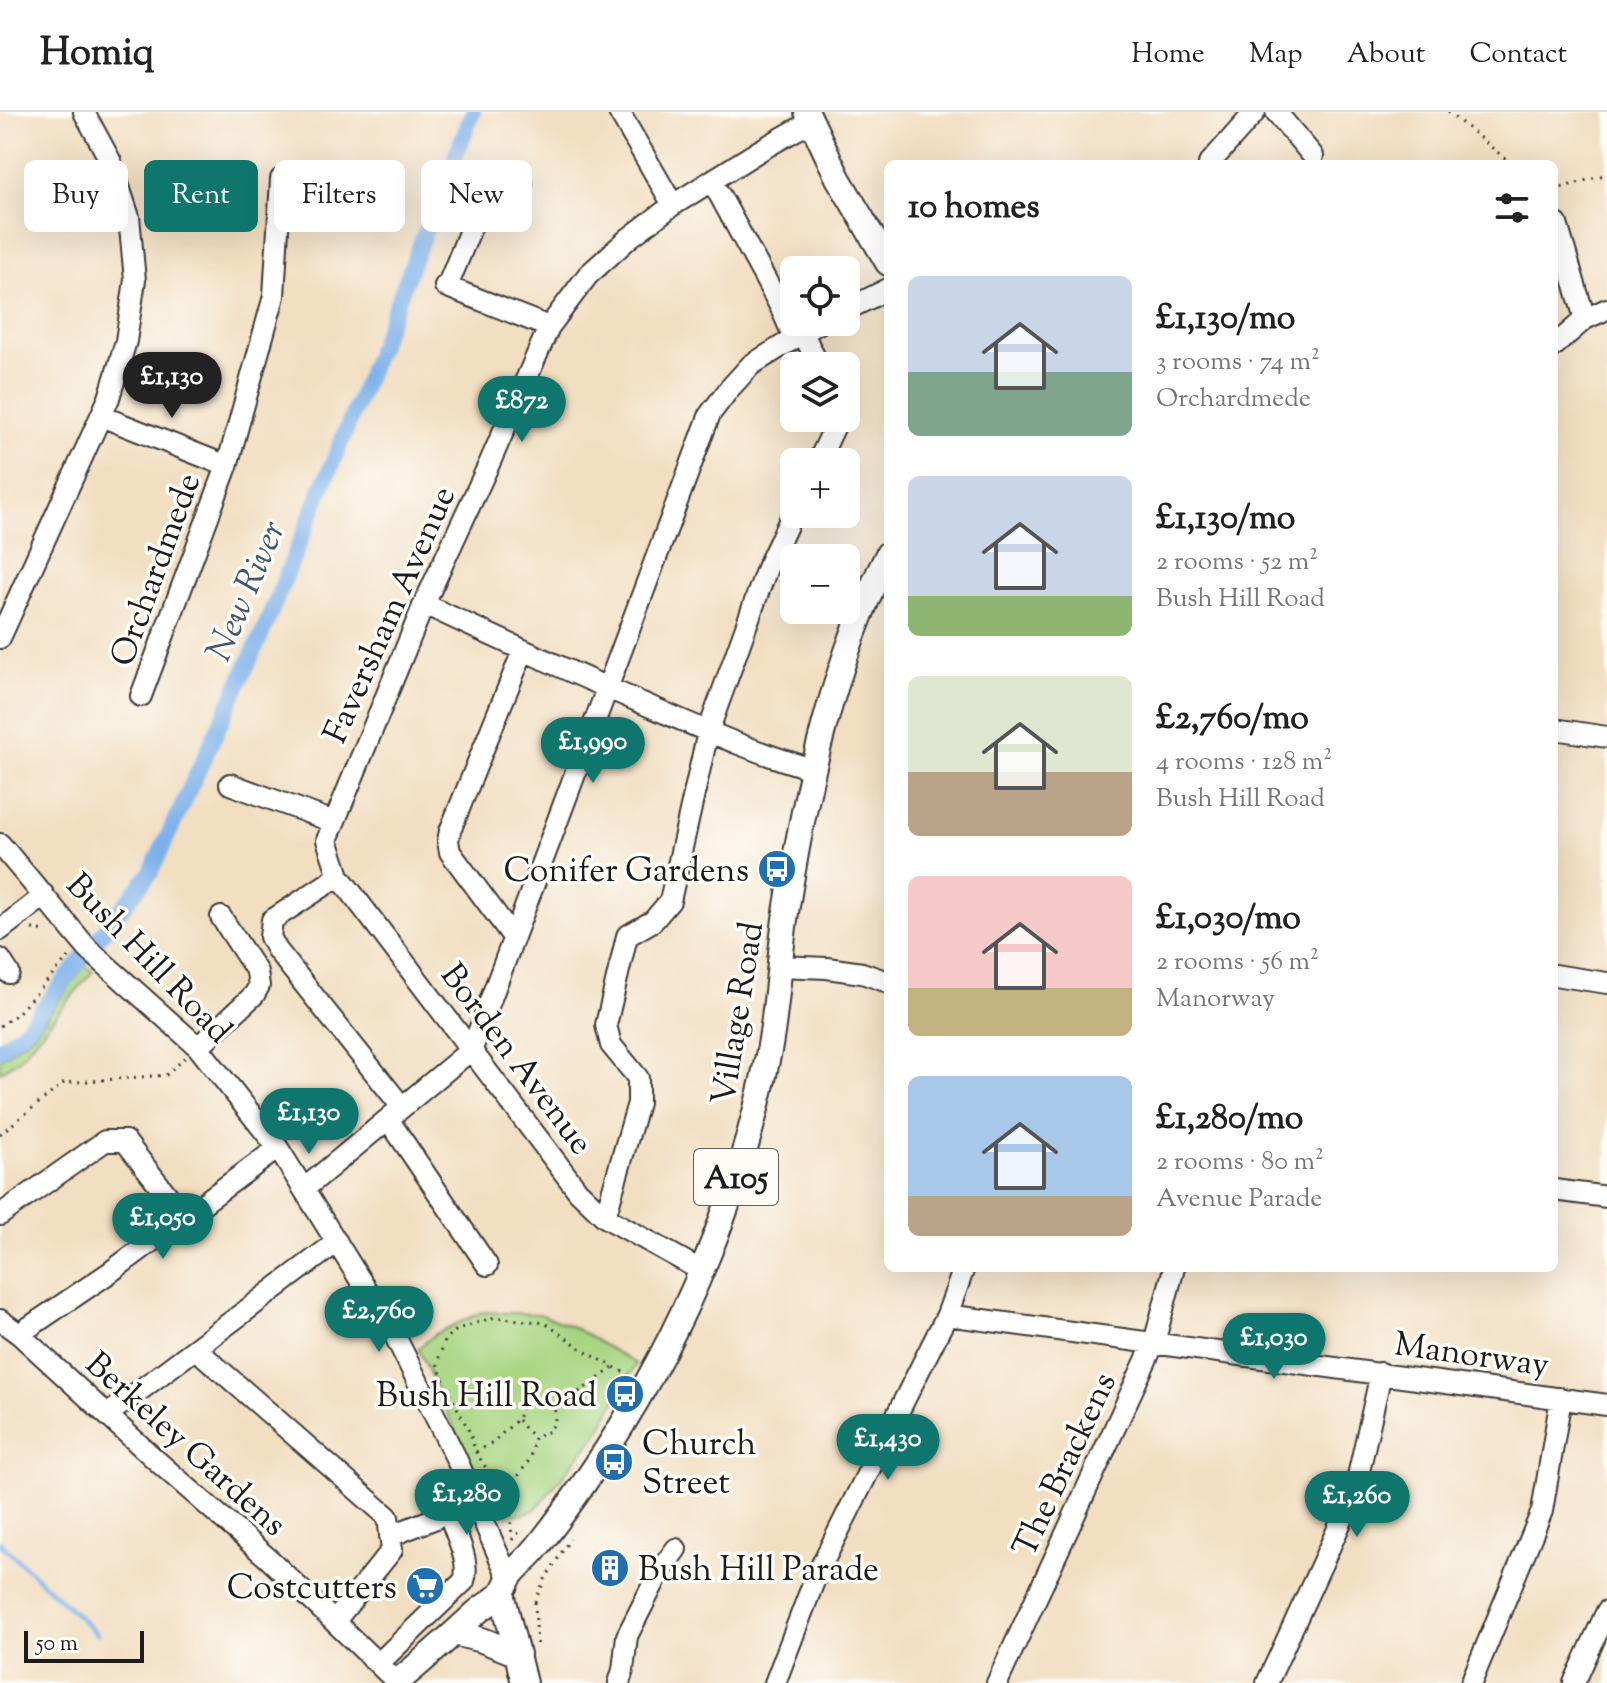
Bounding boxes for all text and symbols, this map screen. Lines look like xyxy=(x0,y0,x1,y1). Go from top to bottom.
text: Homiq xyxy=(40,28,154,82)
text: Home xyxy=(1131,35,1205,75)
text: Map xyxy=(1249,35,1303,75)
text: About xyxy=(1347,35,1425,75)
text: Contact xyxy=(1469,35,1567,75)
chip: Buy xyxy=(24,160,128,232)
chip: Rent xyxy=(144,160,258,232)
chip: Filters xyxy=(274,160,405,232)
chip: New xyxy=(421,160,532,232)
text: 10 homes xyxy=(908,184,1040,233)
icon: filters xyxy=(1490,186,1534,230)
map controls xyxy=(780,256,860,624)
button: locate xyxy=(780,256,860,336)
text: £1,130/mo xyxy=(1156,295,1295,344)
icon: home xyxy=(972,308,1068,404)
text: 3 rooms · 74 m² xyxy=(1156,344,1320,381)
pin: £1,130 xyxy=(107,352,237,420)
button: layers xyxy=(780,352,860,432)
text: £1,130 xyxy=(141,359,203,396)
pin: £872 xyxy=(475,376,569,444)
text: Orchardmede xyxy=(1156,381,1311,418)
text: £872 xyxy=(496,383,548,420)
button: + xyxy=(780,448,860,528)
street label: Orchardmede xyxy=(100,467,215,674)
street label: Faversham Avenue xyxy=(313,479,470,752)
text: £1,130/mo xyxy=(1156,495,1295,544)
icon: home xyxy=(972,508,1068,604)
water label: New River xyxy=(195,513,301,670)
button: − xyxy=(780,544,860,624)
text: 2 rooms · 52 m² xyxy=(1156,544,1318,581)
text: Bush Hill Road xyxy=(1156,581,1325,618)
text: £2,760/mo xyxy=(1156,695,1309,744)
icon: home xyxy=(972,708,1068,804)
pin: £1,990 xyxy=(528,717,658,785)
text: £1,990 xyxy=(559,724,627,761)
text: 4 rooms · 128 m² xyxy=(1156,744,1332,781)
text: Bush Hill Road xyxy=(1156,781,1325,818)
place label: Conifer Gardens xyxy=(503,848,749,897)
bus stop icon: Conifer Gardens xyxy=(756,848,798,890)
street label: Bush Hill Road xyxy=(53,863,242,1056)
text: £1,030/mo xyxy=(1156,895,1301,944)
icon: home xyxy=(972,908,1068,1004)
street label: Village Road xyxy=(701,918,778,1109)
text: 2 rooms · 56 m² xyxy=(1156,944,1319,981)
street label: Borden Avenue xyxy=(427,954,604,1166)
text: Manorway xyxy=(1156,981,1275,1018)
pin: £1,130 xyxy=(244,1088,374,1156)
text: £1,130 xyxy=(278,1095,340,1132)
text: £1,280/mo xyxy=(1156,1095,1303,1144)
icon: home xyxy=(972,1108,1068,1204)
text: 2 rooms · 80 m² xyxy=(1156,1144,1324,1181)
road number: A105 xyxy=(694,1149,778,1205)
text: Avenue Parade xyxy=(1156,1181,1322,1218)
pin: £1,050 xyxy=(98,1193,228,1261)
text: £1,050 xyxy=(130,1200,196,1237)
pin: £2,760 xyxy=(314,1286,444,1354)
text: £2,760 xyxy=(343,1293,415,1330)
pin: £1,030 xyxy=(1209,1313,1339,1381)
text: £1,030 xyxy=(1241,1320,1307,1357)
street label: Manorway xyxy=(1391,1321,1552,1392)
street label: Berkeley Gardens xyxy=(73,1342,296,1549)
street label: The Brackens xyxy=(1002,1365,1130,1566)
place label: Bush Hill Road xyxy=(376,1373,597,1422)
bus stop icon: Bush Hill Road xyxy=(604,1373,646,1415)
pin: £1,430 xyxy=(823,1414,953,1482)
place label: Church Street xyxy=(642,1421,757,1509)
text: £1,430 xyxy=(855,1421,921,1458)
bus stop icon: Church Street xyxy=(593,1441,635,1483)
pin: £1,280 xyxy=(402,1469,532,1537)
pin: £1,260 xyxy=(1292,1471,1422,1539)
text: £1,280 xyxy=(433,1476,501,1513)
text: £1,260 xyxy=(1323,1478,1391,1515)
building icon: Bush Hill Parade xyxy=(589,1547,631,1589)
place label: Bush Hill Parade xyxy=(638,1547,879,1596)
place label: Costcutters xyxy=(227,1565,397,1614)
supermarket icon: Costcutters xyxy=(404,1565,446,1607)
scale bar xyxy=(24,1627,144,1663)
text: 50 m xyxy=(36,1629,78,1661)

